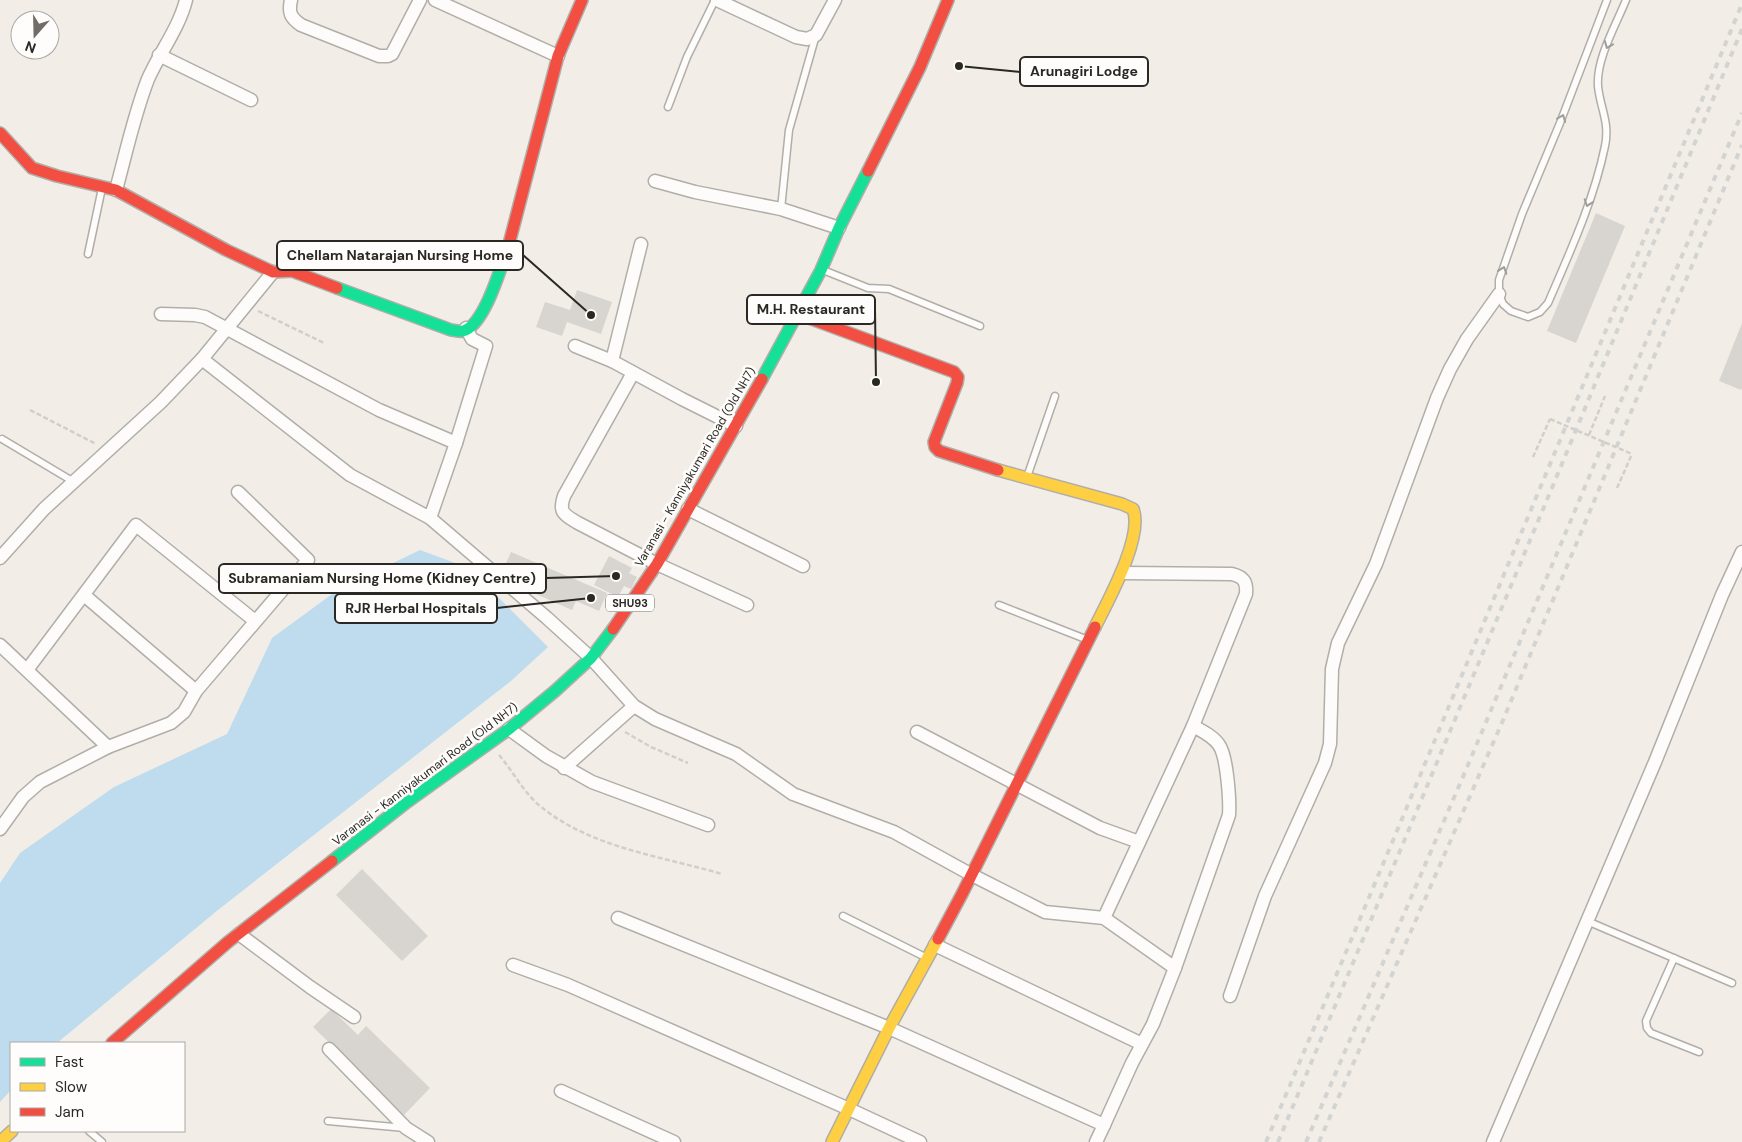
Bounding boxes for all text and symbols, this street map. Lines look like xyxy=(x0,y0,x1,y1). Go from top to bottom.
north arrow xyxy=(10,10,60,60)
text: N xyxy=(23,37,38,57)
one-way arrow xyxy=(1603,40,1614,49)
callout: Arunagiri Lodge xyxy=(1020,57,1148,86)
text: Arunagiri Lodge xyxy=(1030,62,1138,80)
one-way arrow xyxy=(1556,115,1566,123)
one-way arrow xyxy=(1584,198,1594,206)
callout: Chellam Natarajan Nursing Home xyxy=(277,241,523,270)
text: Chellam Natarajan Nursing Home xyxy=(287,246,513,264)
one-way arrow xyxy=(1497,266,1507,274)
callout: M.H. Restaurant xyxy=(747,295,875,324)
text: M.H. Restaurant xyxy=(757,300,865,318)
street label: Varanasi - Kanniyakumari Road (Old NH7) xyxy=(631,364,759,570)
callout: Subramaniam Nursing Home (Kidney Centre) xyxy=(219,564,546,593)
text: Subramaniam Nursing Home (Kidney Centre) xyxy=(228,569,536,587)
callout: RJR Herbal Hospitals xyxy=(335,594,497,623)
road number: SHU93 xyxy=(606,594,654,612)
text: RJR Herbal Hospitals xyxy=(345,599,487,617)
street label: Varanasi - Kanniyakumari Road (Old NH7) xyxy=(329,699,521,849)
legend xyxy=(10,1042,185,1132)
text: Fast xyxy=(55,1052,84,1072)
text: Slow xyxy=(55,1077,88,1097)
text: Jam xyxy=(55,1102,84,1122)

